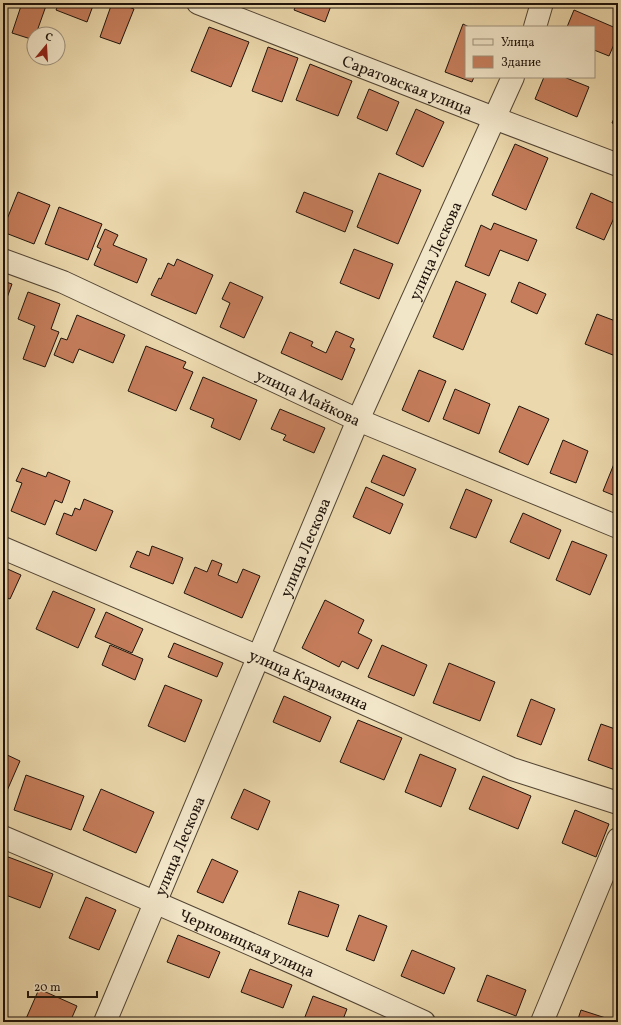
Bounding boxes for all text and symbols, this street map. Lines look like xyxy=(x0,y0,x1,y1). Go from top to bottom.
north arrow xyxy=(26,26,66,66)
legend xyxy=(465,26,595,78)
text: С xyxy=(43,30,54,46)
text: Улица xyxy=(501,35,534,51)
street label: Саратовская улица xyxy=(339,51,476,122)
text: Здание xyxy=(501,55,541,71)
street label: улица Лескова xyxy=(405,198,468,304)
street label: улица Майкова xyxy=(252,365,364,433)
street label: улица Лескова xyxy=(276,495,337,601)
street label: улица Карамзина xyxy=(245,645,372,717)
street label: улица Лескова xyxy=(150,793,212,900)
street label: Черновицкая улица xyxy=(175,905,318,984)
scale bar xyxy=(28,973,97,999)
text: 20 m xyxy=(34,980,61,996)

